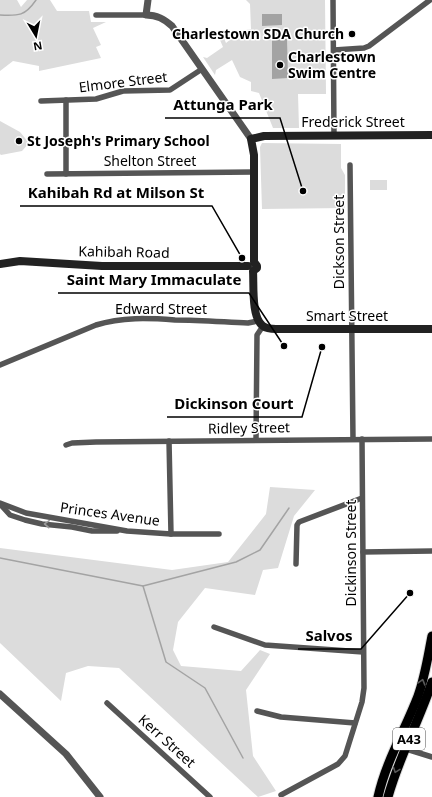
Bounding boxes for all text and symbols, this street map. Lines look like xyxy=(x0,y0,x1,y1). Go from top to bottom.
north arrow xyxy=(16,16,56,56)
place label: Charlestown SDA Church xyxy=(172,24,344,43)
marker: Charlestown SDA Church xyxy=(347,29,357,39)
text: N xyxy=(32,38,44,55)
place label: Charlestown Swim Centre xyxy=(288,47,376,82)
marker: Charlestown Swim Centre xyxy=(275,60,285,70)
street label: Elmore Street xyxy=(78,67,168,96)
callout: Attunga Park xyxy=(165,91,280,118)
text: Attunga Park xyxy=(173,94,273,114)
street label: Frederick Street xyxy=(301,112,405,131)
place label: St Joseph's Primary School xyxy=(27,131,210,150)
marker: St Joseph's Primary School xyxy=(14,136,24,146)
street label: Shelton Street xyxy=(104,151,196,170)
callout: Kahibah Rd at Milson St xyxy=(20,179,212,206)
text: Kahibah Rd at Milson St xyxy=(28,182,205,202)
street label: Dickson Street xyxy=(329,195,348,289)
street label: Kahibah Road xyxy=(78,241,170,262)
callout: Saint Mary Immaculate xyxy=(58,266,249,293)
text: Saint Mary Immaculate xyxy=(67,269,241,289)
street label: Edward Street xyxy=(115,299,207,318)
street label: Smart Street xyxy=(306,306,388,325)
callout: Dickinson Court xyxy=(167,390,302,417)
text: Dickinson Court xyxy=(174,393,294,413)
street label: Ridley Street xyxy=(208,417,290,438)
street label: Princes Avenue xyxy=(59,497,161,530)
street label: Dickinson Street xyxy=(341,500,360,606)
one-way arrow xyxy=(44,519,50,528)
callout: Salvos xyxy=(298,622,361,649)
text: Salvos xyxy=(305,625,353,645)
one-way arrow xyxy=(417,678,426,685)
street label: Kerr Street xyxy=(135,710,200,771)
road number: A43 xyxy=(393,728,425,750)
one-way arrow xyxy=(392,766,401,773)

